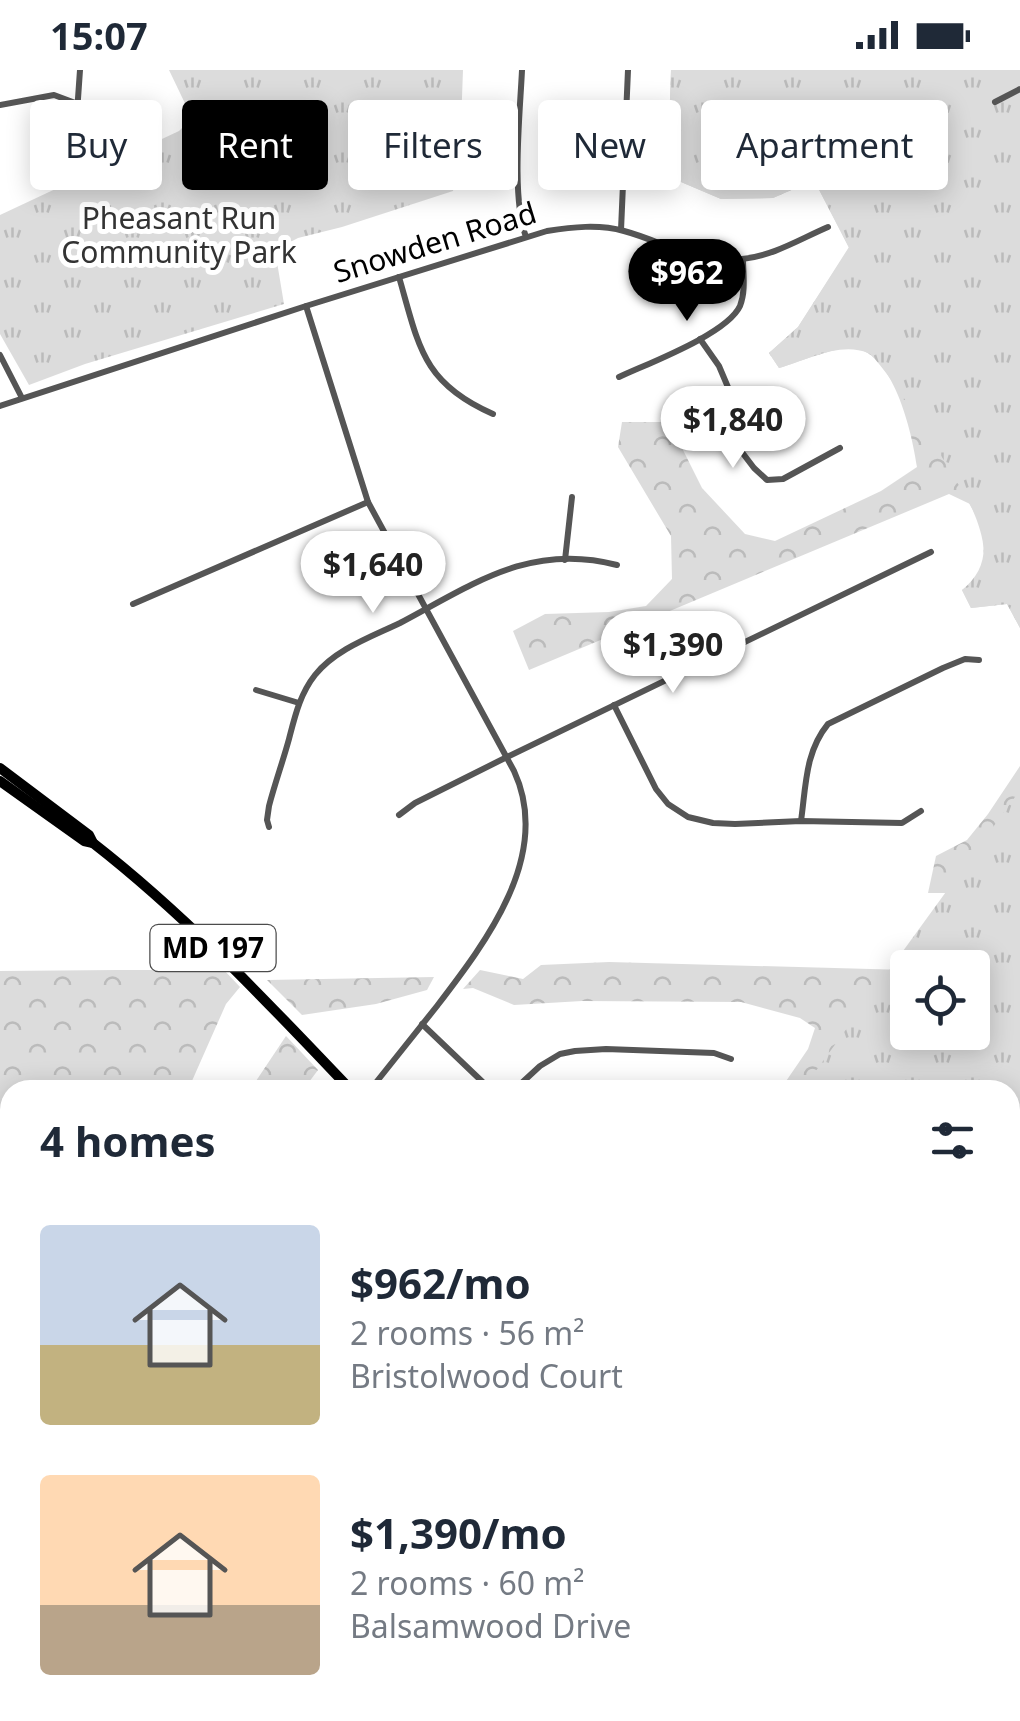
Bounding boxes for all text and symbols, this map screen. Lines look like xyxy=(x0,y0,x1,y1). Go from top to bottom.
text: 15:07 xyxy=(50,9,148,61)
chip: Buy xyxy=(30,100,162,190)
chip: Rent xyxy=(182,100,328,190)
chip: Filters xyxy=(348,100,518,190)
chip: New xyxy=(538,100,681,190)
chip: Apartment xyxy=(701,100,948,190)
street label: Snowden Road xyxy=(328,191,541,292)
park label: Pheasant Run Community Park xyxy=(61,197,297,272)
pin: $962 xyxy=(628,239,746,324)
text: $962 xyxy=(650,250,724,293)
pin: $1,840 xyxy=(652,386,814,471)
text: $1,840 xyxy=(683,397,783,440)
pin: $1,640 xyxy=(292,531,454,616)
text: $1,640 xyxy=(323,542,423,585)
pin: $1,390 xyxy=(592,611,754,696)
text: $1,390 xyxy=(623,622,723,665)
road number: MD 197 xyxy=(150,925,276,971)
map controls xyxy=(890,950,990,1050)
button: locate xyxy=(890,950,990,1050)
text: 4 homes xyxy=(40,1112,216,1169)
icon: filters xyxy=(925,1113,980,1168)
text: $962/mo xyxy=(350,1254,531,1311)
icon: home xyxy=(120,1265,240,1385)
text: 2 rooms · 56 m² xyxy=(350,1311,584,1354)
text: Bristolwood Court xyxy=(350,1354,623,1397)
text: $1,390/mo xyxy=(350,1504,567,1561)
icon: home xyxy=(120,1515,240,1635)
text: 2 rooms · 60 m² xyxy=(350,1561,584,1604)
text: Balsamwood Drive xyxy=(350,1604,631,1647)

